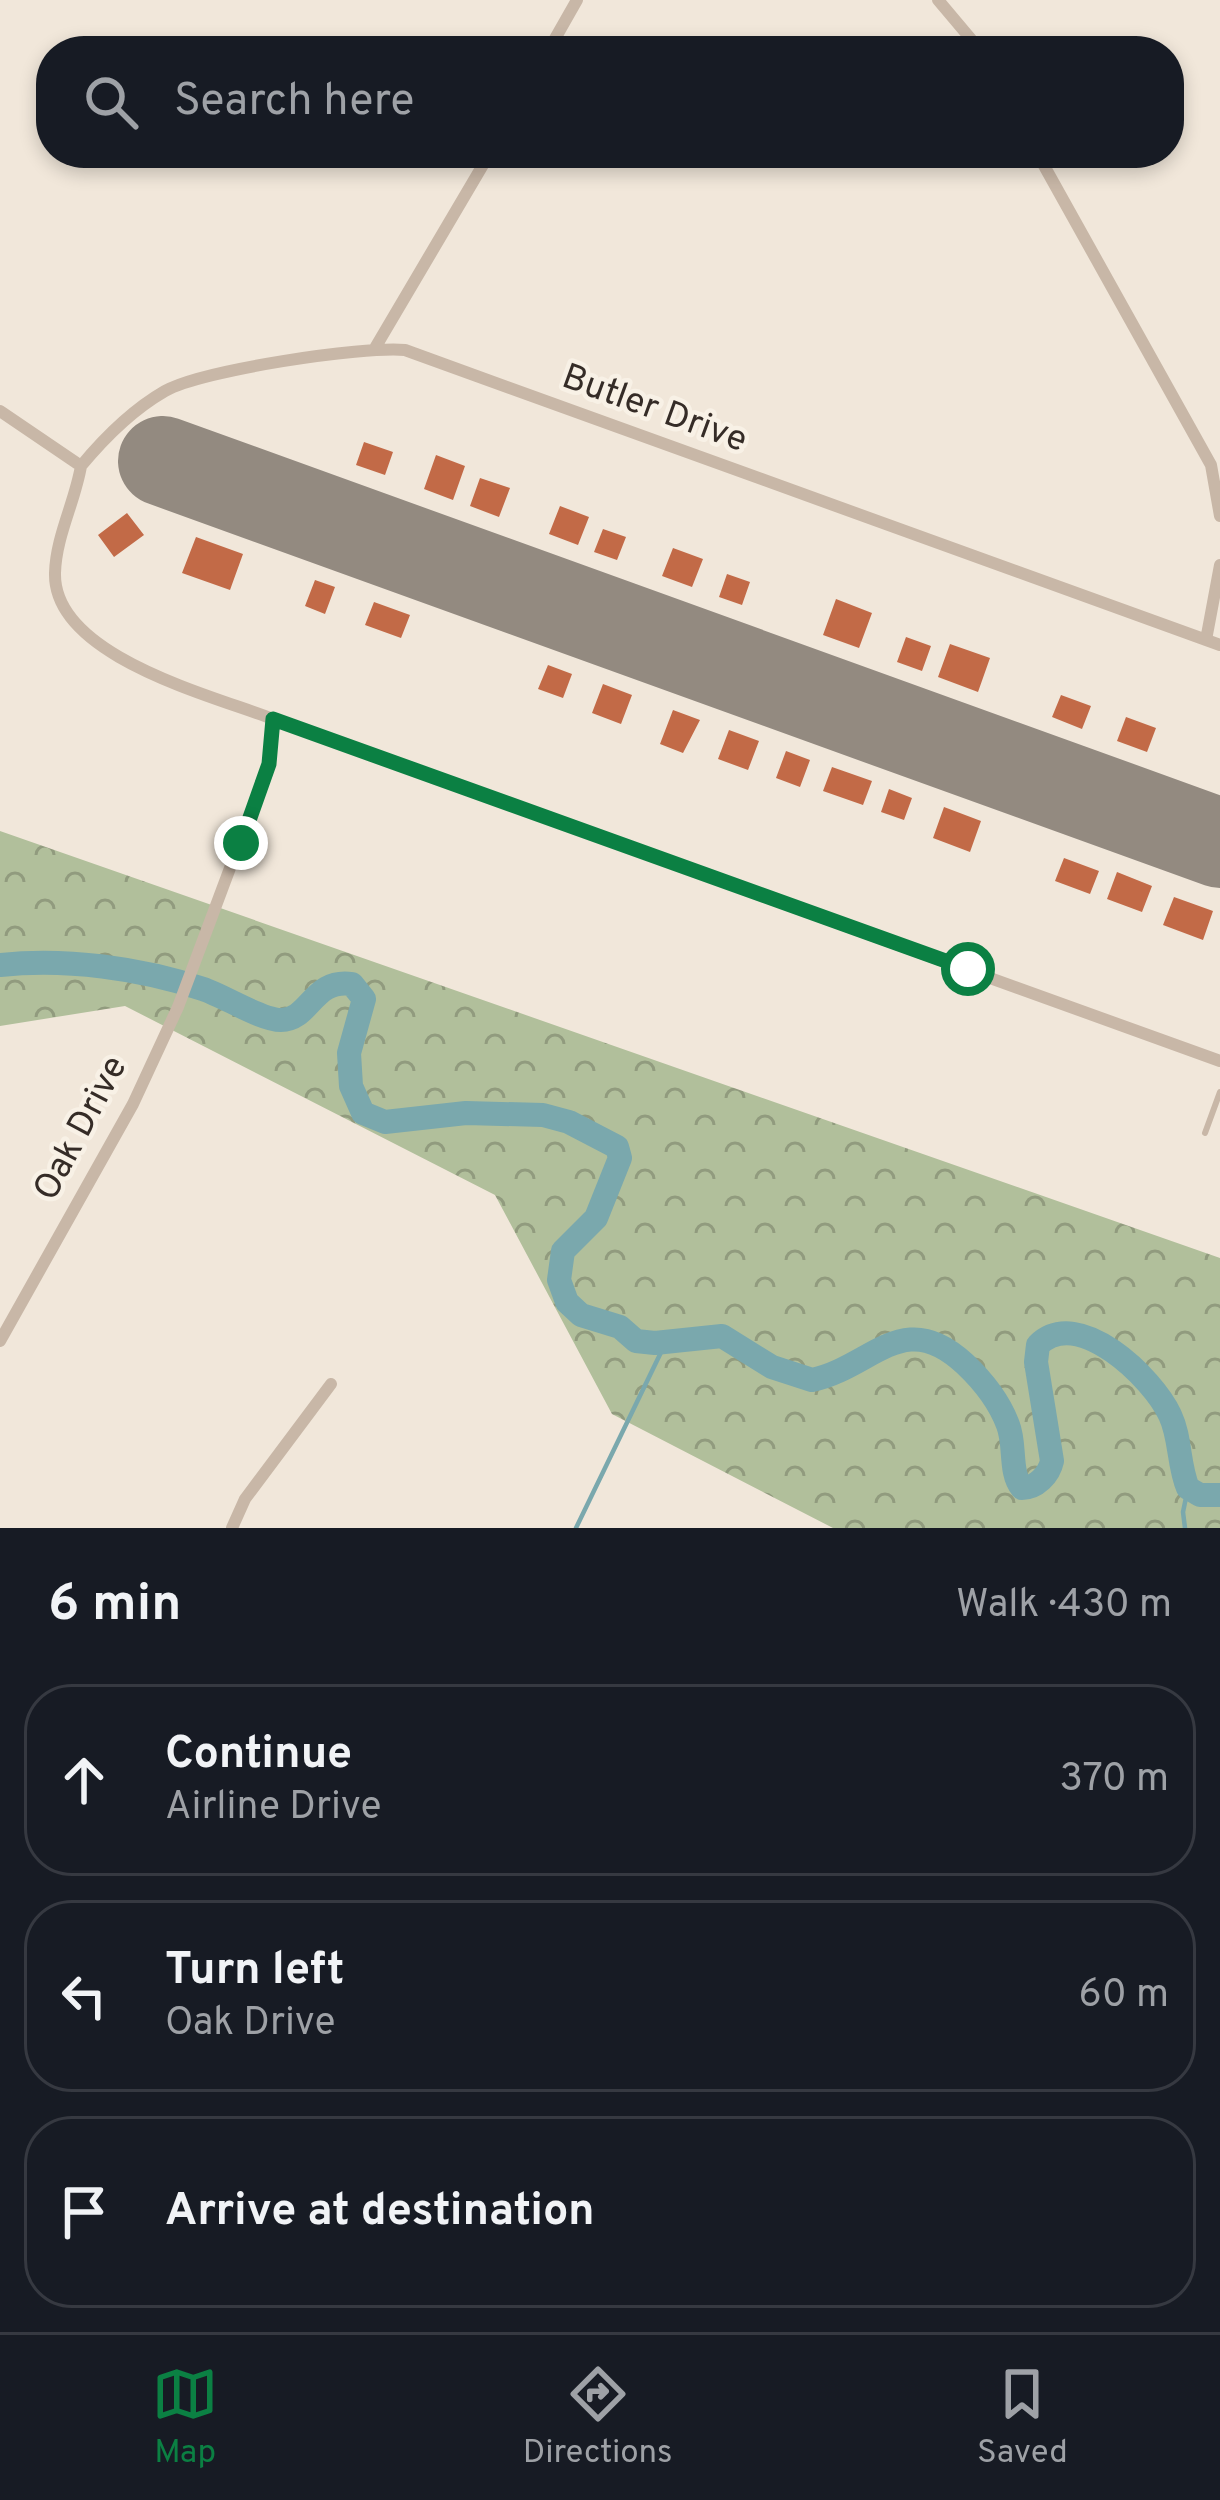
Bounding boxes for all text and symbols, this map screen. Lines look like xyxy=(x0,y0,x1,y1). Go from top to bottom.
search box xyxy=(36,36,1184,168)
icon: search xyxy=(78,69,144,135)
text: Search here xyxy=(174,74,414,131)
street label: Butler Drive xyxy=(555,355,753,465)
route end xyxy=(214,816,268,870)
route start xyxy=(941,942,995,996)
street label: Oak Drive xyxy=(25,1049,139,1209)
text: 6 min xyxy=(48,1574,181,1639)
text: Walk · 430 m xyxy=(956,1582,1172,1631)
text: Continue xyxy=(165,1727,352,1784)
icon: ahead xyxy=(51,1747,117,1813)
text: 370 m xyxy=(1059,1756,1169,1805)
text: Airline Drive xyxy=(165,1784,382,1833)
text: Turn left xyxy=(165,1943,344,2000)
icon: left xyxy=(51,1963,117,2029)
text: 60 m xyxy=(1078,1972,1169,2021)
text: Oak Drive xyxy=(165,2000,336,2049)
icon: arrive xyxy=(51,2179,117,2245)
text: Arrive at destination xyxy=(165,2184,595,2241)
tab: Map xyxy=(152,2361,218,2475)
tab: Directions xyxy=(523,2361,673,2475)
tab: Saved xyxy=(977,2361,1068,2475)

